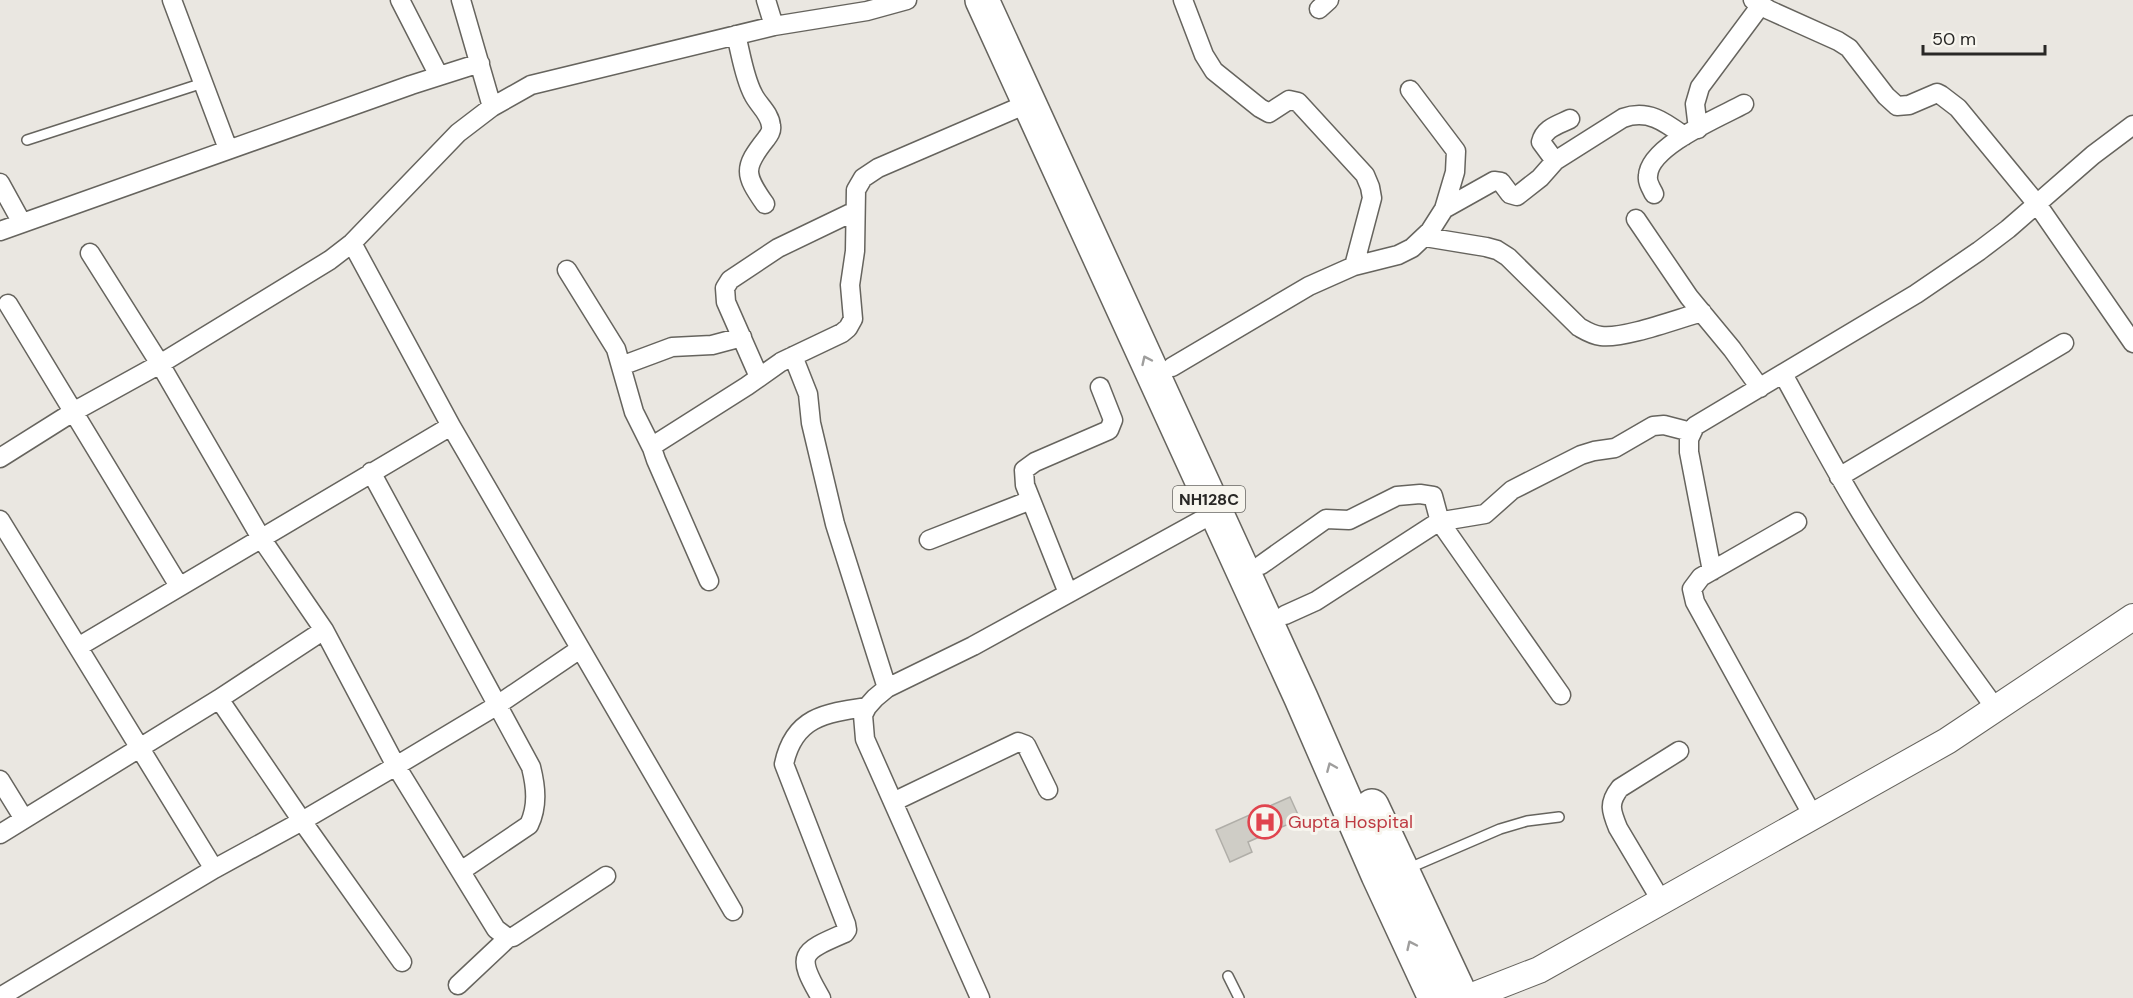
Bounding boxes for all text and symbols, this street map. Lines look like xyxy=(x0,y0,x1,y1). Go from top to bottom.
scale bar xyxy=(1923,18,2044,56)
text: 50 m xyxy=(1932,27,1976,51)
one-way arrow xyxy=(1141,356,1153,367)
road number: NH128C xyxy=(1173,486,1245,512)
one-way arrow xyxy=(1326,762,1338,773)
hospital icon: Gupta Hospital xyxy=(1247,804,1283,840)
place label: Gupta Hospital xyxy=(1288,810,1413,834)
one-way arrow xyxy=(1406,941,1418,952)

